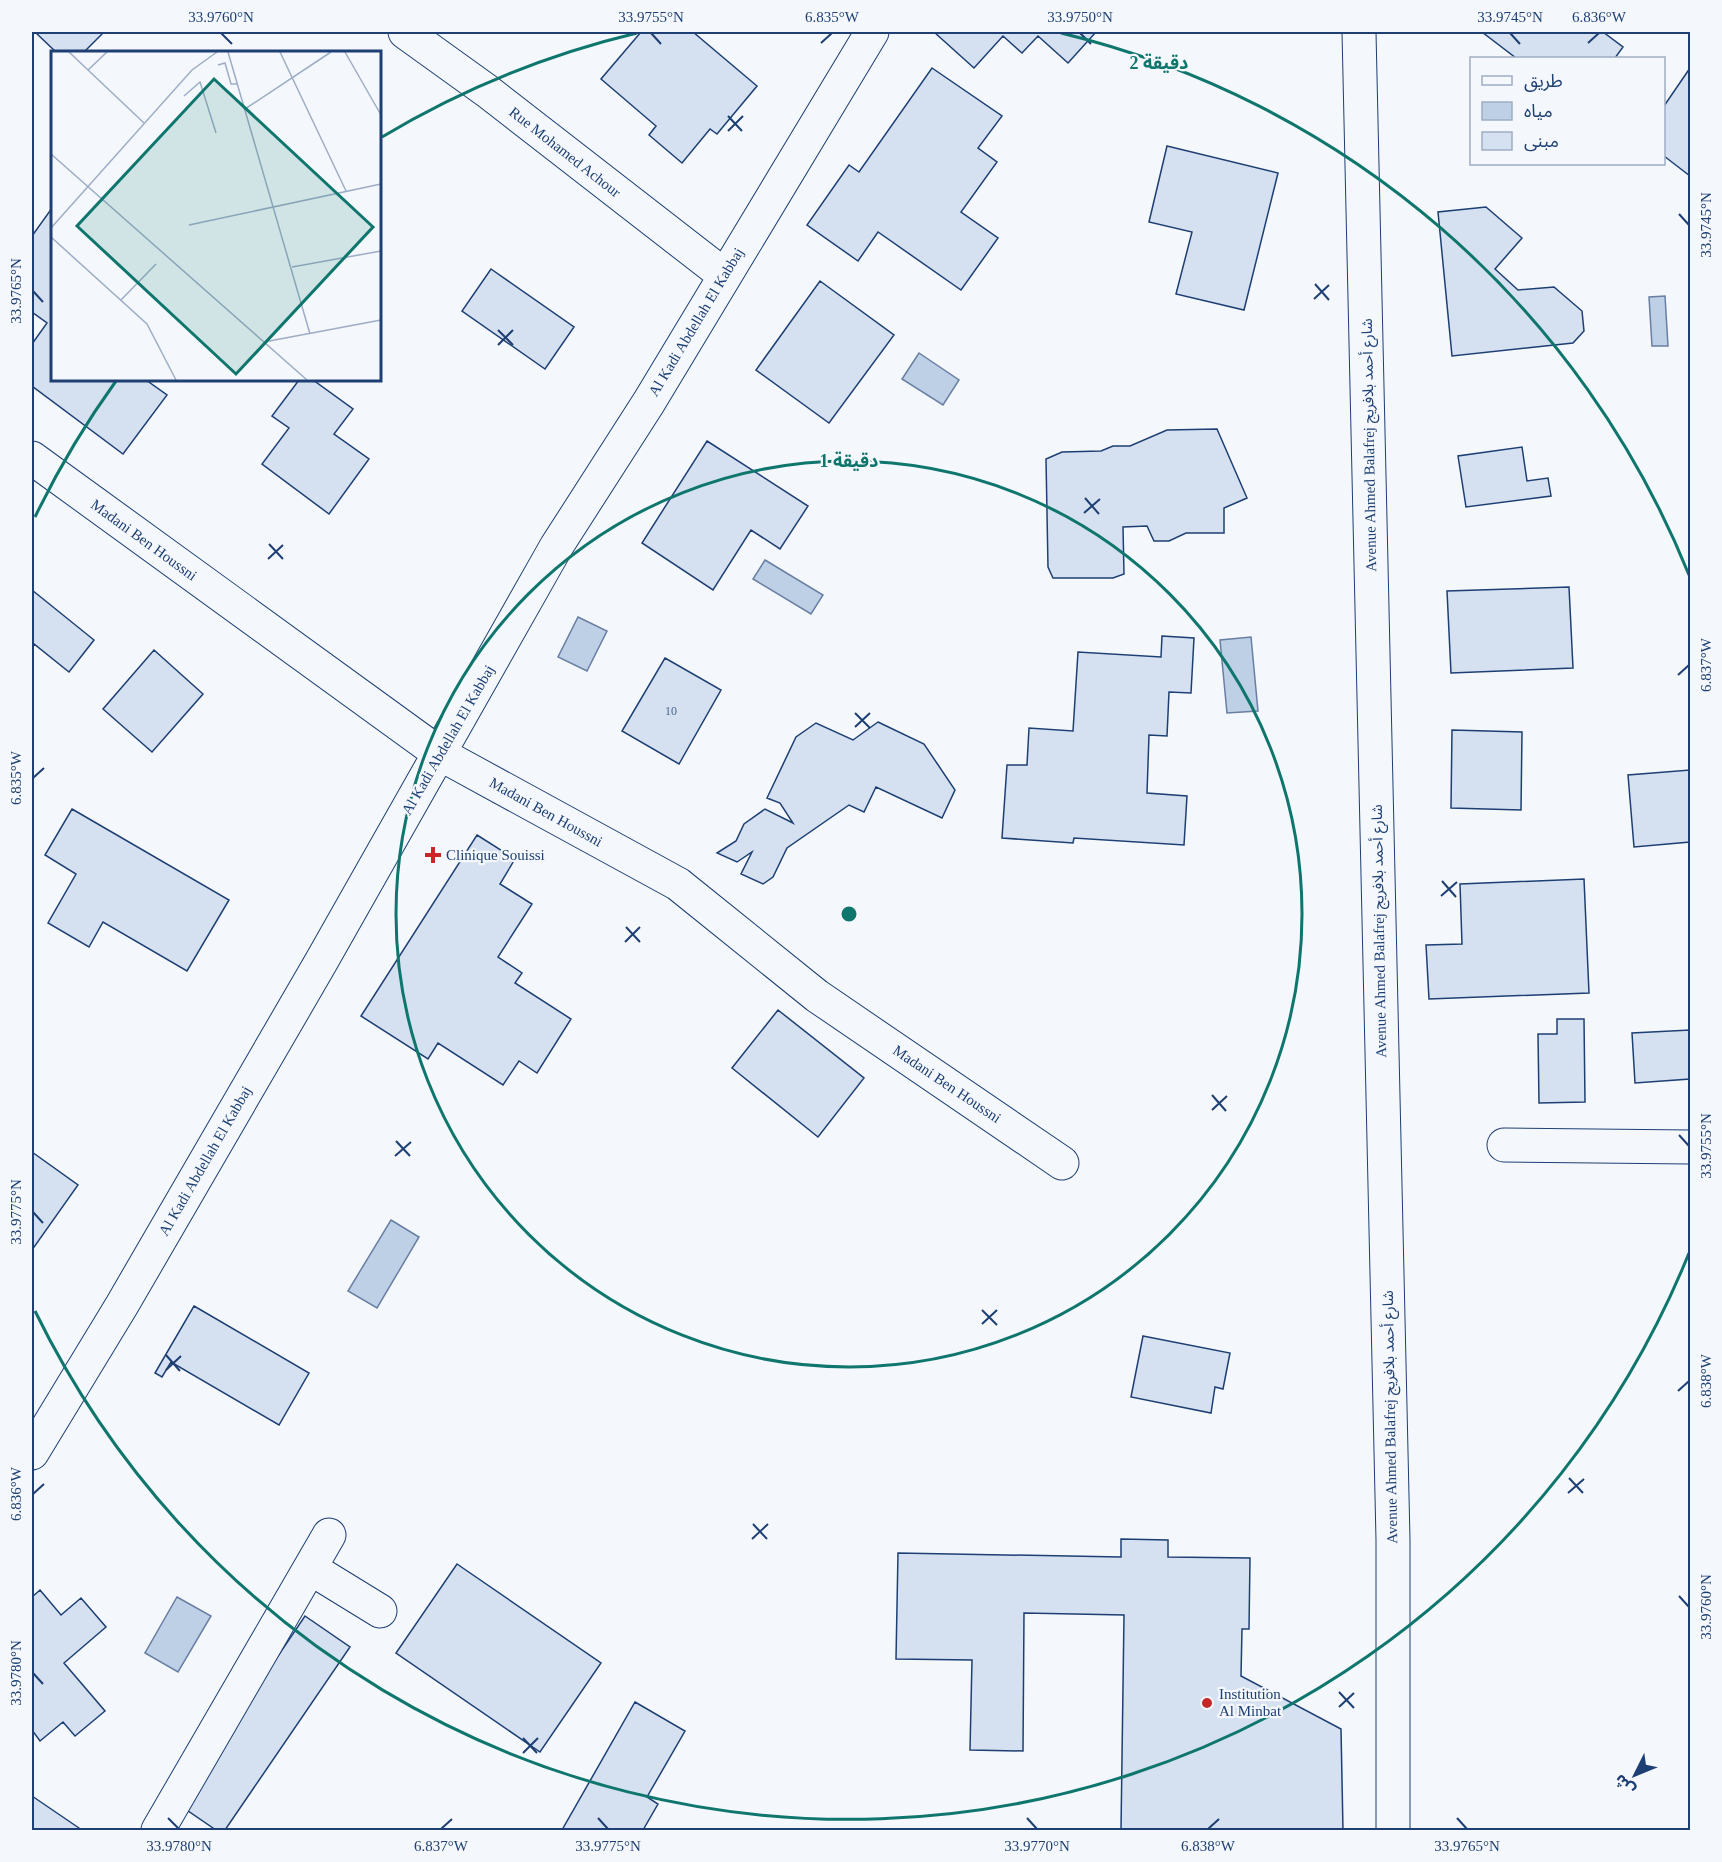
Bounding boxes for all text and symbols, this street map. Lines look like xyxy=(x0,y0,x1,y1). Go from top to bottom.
text: 33.9760°N xyxy=(188,9,254,25)
text: 33.9755°N xyxy=(618,9,684,25)
text: 6.835°W xyxy=(805,9,860,25)
text: 33.9750°N xyxy=(1047,9,1113,25)
text: 33.9745°N xyxy=(1477,9,1543,25)
text: 6.836°W xyxy=(1572,9,1627,25)
inset map xyxy=(51,51,381,381)
text: 2 دقيقة xyxy=(1130,53,1188,73)
legend xyxy=(1470,57,1665,165)
text: طريق xyxy=(1524,71,1563,92)
text: مياه xyxy=(1524,101,1553,121)
street label: Rue Mohamed Achour xyxy=(506,104,624,200)
text: مبنى xyxy=(1524,131,1559,152)
text: 33.9745°N xyxy=(1698,192,1714,258)
street label: Al Kadi Abdellah El Kabbaj xyxy=(645,245,747,399)
text: 33.9765°N xyxy=(8,258,24,324)
street label: Avenue Ahmed Balafrej شارع أحمد بلافريج xyxy=(1358,318,1383,572)
text: 1 دقيقة xyxy=(820,451,878,471)
street label: Madani Ben Houssni xyxy=(88,496,200,584)
text: 6.837°W xyxy=(1698,637,1714,692)
street label: Al Kadi Abdellah El Kabbaj xyxy=(399,662,497,818)
house number: 10 xyxy=(665,704,677,718)
text: 6.835°W xyxy=(8,750,24,805)
street label: Madani Ben Houssni xyxy=(487,774,605,850)
street label: Avenue Ahmed Balafrej شارع أحمد بلافريج xyxy=(1368,804,1393,1058)
marker: Clinique Souissi xyxy=(424,846,442,864)
place label: Clinique Souissi xyxy=(446,847,545,863)
centre of rings xyxy=(839,904,859,924)
street label: Madani Ben Houssni xyxy=(890,1042,1004,1126)
street label: Al Kadi Abdellah El Kabbaj xyxy=(156,1083,254,1239)
text: 33.9755°N xyxy=(1698,1113,1714,1179)
text: 33.9775°N xyxy=(8,1179,24,1245)
street label: Avenue Ahmed Balafrej شارع أحمد بلافريج xyxy=(1379,1290,1404,1544)
text: 6.838°W xyxy=(1698,1353,1714,1408)
text: 6.836°W xyxy=(8,1466,24,1521)
text: 33.9760°N xyxy=(1698,1574,1714,1640)
text: 33.9780°N xyxy=(8,1640,24,1706)
place label: Institution Al Minbat xyxy=(1219,1686,1282,1719)
marker: Institution Al Minbat xyxy=(1200,1696,1214,1710)
north arrow xyxy=(1605,1745,1665,1805)
text: ش xyxy=(1611,1770,1639,1799)
text: 33.9780°N xyxy=(146,1838,212,1854)
text: 6.837°W xyxy=(414,1838,469,1854)
text: 33.9775°N xyxy=(575,1838,641,1854)
text: 33.9770°N xyxy=(1004,1838,1070,1854)
text: 6.838°W xyxy=(1181,1838,1236,1854)
text: 33.9765°N xyxy=(1434,1838,1500,1854)

